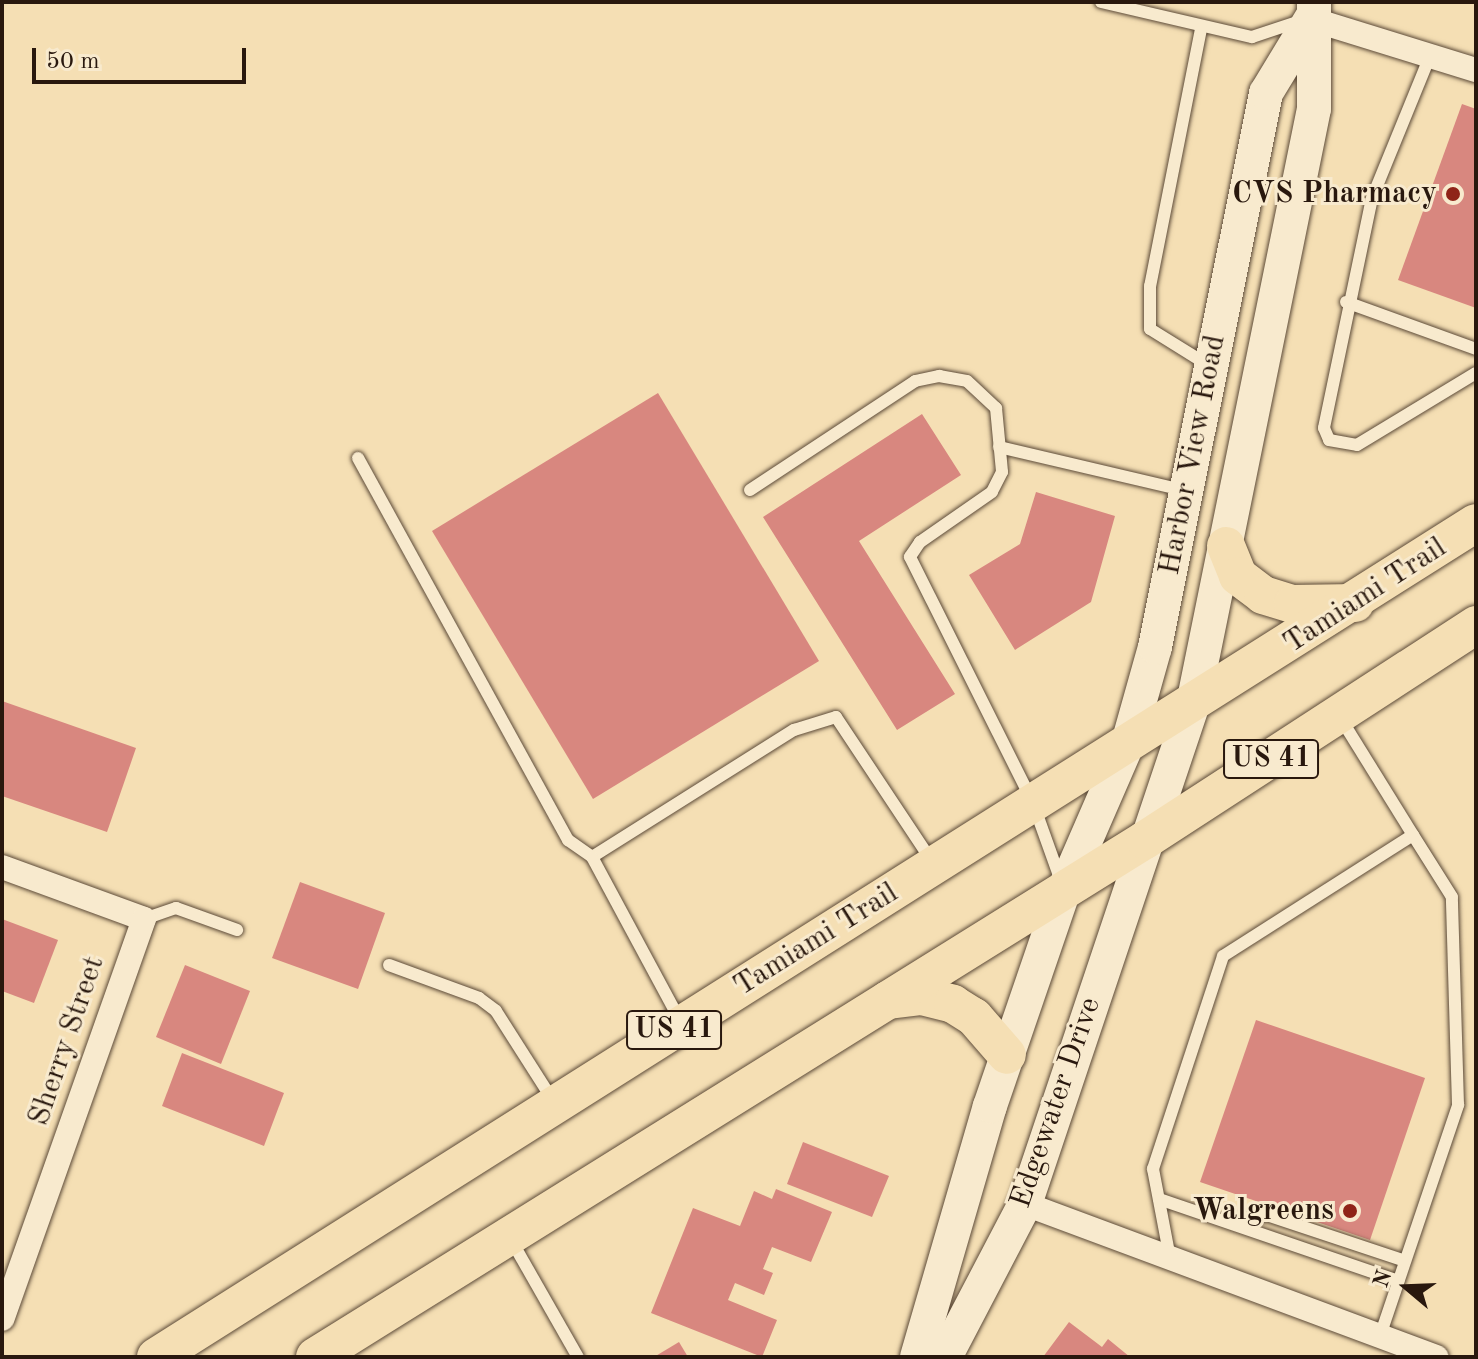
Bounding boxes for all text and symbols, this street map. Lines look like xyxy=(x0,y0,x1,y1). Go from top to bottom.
scale bar xyxy=(36,32,250,82)
text: 50 m xyxy=(46,50,100,74)
place label: CVS Pharmacy xyxy=(1232,176,1437,212)
marker: CVS Pharmacy xyxy=(1444,185,1462,203)
street label: Harbor View Road xyxy=(1152,332,1234,578)
street label: Tamiami Trail xyxy=(1277,530,1453,662)
road number: US 41 xyxy=(1223,735,1319,783)
street label: Tamiami Trail xyxy=(727,875,905,1005)
street label: Sherry Street xyxy=(21,951,113,1131)
street label: Edgewater Drive xyxy=(1003,993,1109,1213)
road number: US 41 xyxy=(626,1006,722,1054)
place label: Walgreens xyxy=(1193,1193,1334,1229)
marker: Walgreens xyxy=(1341,1202,1359,1220)
north arrow xyxy=(1366,1247,1446,1327)
text: N xyxy=(1370,1268,1396,1291)

